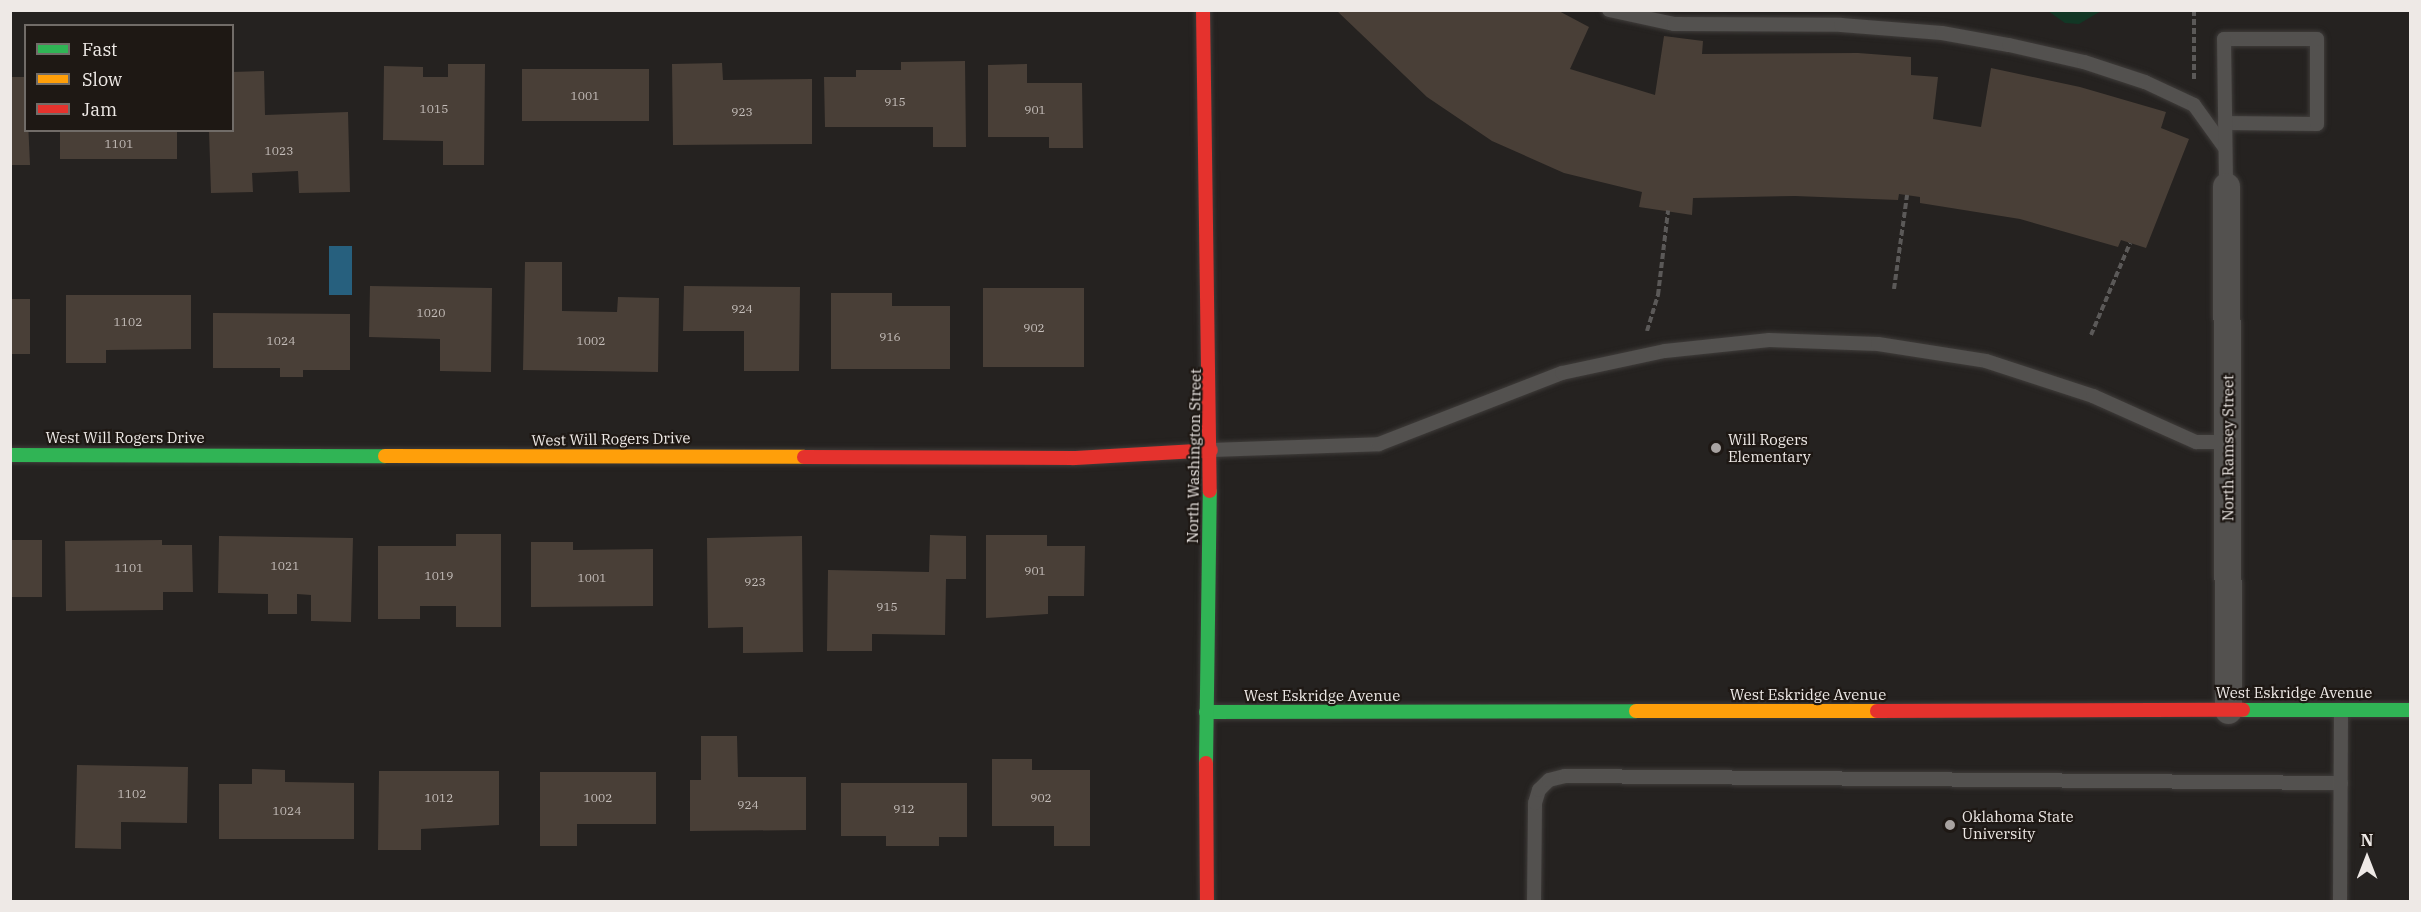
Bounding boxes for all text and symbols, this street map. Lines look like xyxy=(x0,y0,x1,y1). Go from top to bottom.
legend xyxy=(24,24,234,132)
text: Fast xyxy=(82,38,117,61)
text: Slow xyxy=(82,68,122,91)
house number: 1001 xyxy=(571,89,599,103)
house number: 915 xyxy=(884,95,906,109)
text: Jam xyxy=(82,98,117,121)
house number: 1015 xyxy=(420,102,448,116)
house number: 901 xyxy=(1024,103,1046,117)
house number: 923 xyxy=(731,105,753,119)
house number: 1101 xyxy=(105,137,133,151)
house number: 1023 xyxy=(265,144,293,158)
house number: 924 xyxy=(731,302,753,316)
house number: 1020 xyxy=(417,306,445,320)
house number: 1102 xyxy=(114,315,142,329)
house number: 902 xyxy=(1023,321,1045,335)
house number: 916 xyxy=(879,330,901,344)
house number: 1024 xyxy=(267,334,295,348)
house number: 1002 xyxy=(577,334,605,348)
street label: North Washington Street xyxy=(1183,368,1205,544)
street label: North Ramsey Street xyxy=(2219,375,2237,521)
street label: West Will Rogers Drive xyxy=(45,429,205,447)
street label: West Will Rogers Drive xyxy=(531,429,691,449)
place label: Will Rogers Elementary xyxy=(1728,430,1811,465)
marker: Will Rogers Elementary xyxy=(1709,441,1723,455)
house number: 1021 xyxy=(271,559,299,573)
house number: 1101 xyxy=(115,561,143,575)
house number: 901 xyxy=(1024,564,1046,578)
house number: 1019 xyxy=(425,569,453,583)
house number: 1001 xyxy=(578,571,606,585)
house number: 923 xyxy=(744,575,766,589)
house number: 915 xyxy=(876,600,898,614)
street label: West Eskridge Avenue xyxy=(2216,684,2372,702)
street label: West Eskridge Avenue xyxy=(1730,686,1886,704)
street label: West Eskridge Avenue xyxy=(1244,687,1400,705)
house number: 1102 xyxy=(118,787,146,801)
house number: 1012 xyxy=(425,791,453,805)
house number: 1002 xyxy=(584,791,612,805)
house number: 902 xyxy=(1030,791,1052,805)
house number: 924 xyxy=(737,798,759,812)
house number: 912 xyxy=(893,802,915,816)
house number: 1024 xyxy=(273,804,301,818)
place label: Oklahoma State University xyxy=(1962,807,2073,842)
marker: Oklahoma State University xyxy=(1943,818,1957,832)
north arrow xyxy=(2337,828,2397,888)
text: N xyxy=(2361,830,2373,850)

